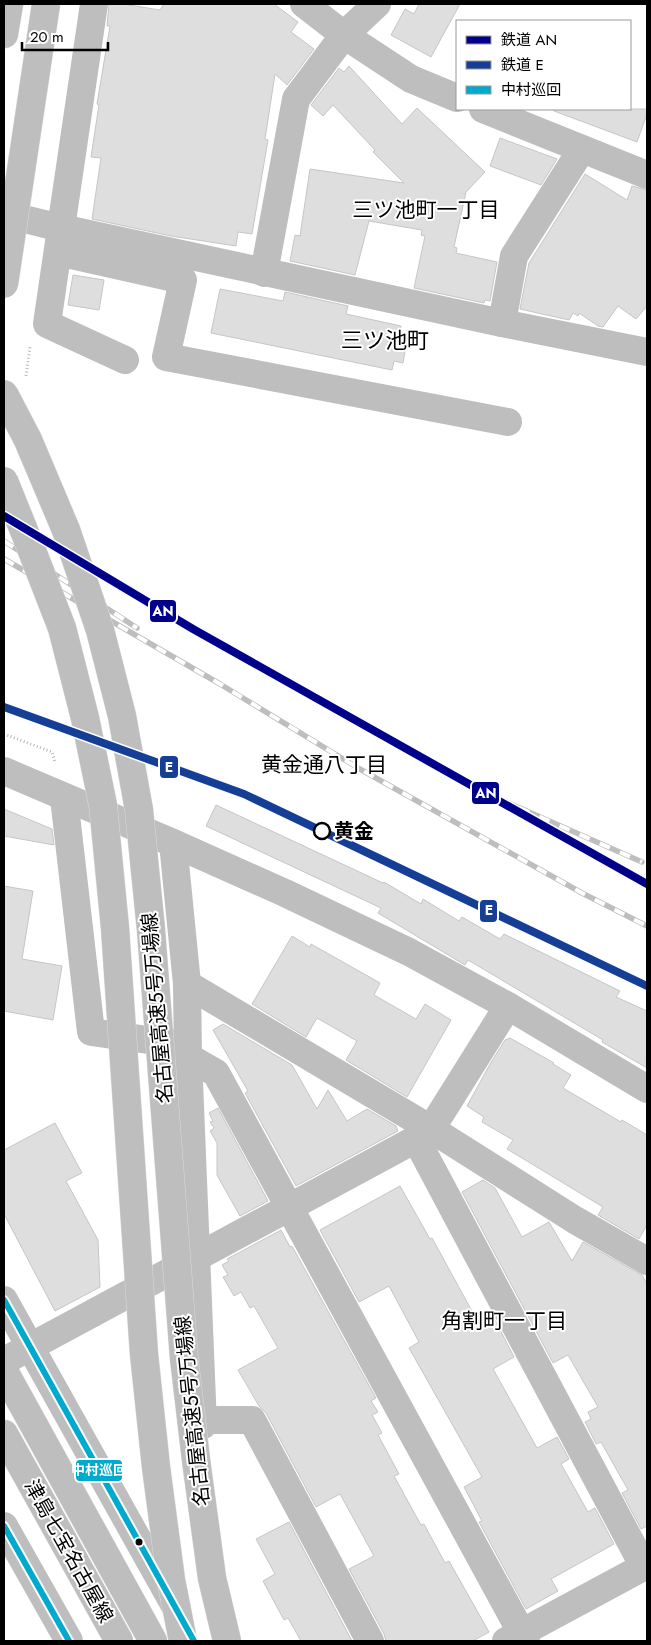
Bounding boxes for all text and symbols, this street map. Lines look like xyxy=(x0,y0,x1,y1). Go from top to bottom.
scale bar xyxy=(22,20,109,52)
legend xyxy=(456,20,631,110)
text: 20 m xyxy=(30,26,64,48)
text: 鉄道 AN xyxy=(501,29,557,51)
text: 鉄道 E xyxy=(501,54,544,76)
text: 中村巡回 xyxy=(501,79,561,101)
district label: 三ツ池町一丁目 xyxy=(353,195,500,225)
district label: 三ツ池町 xyxy=(341,324,429,356)
line badge: AN xyxy=(149,599,177,623)
text: AN xyxy=(151,601,174,621)
district label: 黄金通八丁目 xyxy=(261,750,387,780)
line badge: E xyxy=(159,755,179,779)
text: E xyxy=(165,757,173,777)
line badge: AN xyxy=(471,781,500,805)
text: AN xyxy=(474,783,497,803)
place label: 黄金 xyxy=(334,817,374,846)
marker: 黄金 xyxy=(313,822,331,840)
line badge: E xyxy=(479,899,498,923)
text: E xyxy=(485,900,493,920)
street label: 名古屋高速5号万場線 xyxy=(135,911,180,1104)
district label: 角割町一丁目 xyxy=(441,1306,567,1336)
street label: 名古屋高速5号万場線 xyxy=(168,1314,217,1508)
line badge: 中村巡回 xyxy=(75,1459,123,1482)
text: 中村巡回 xyxy=(71,1460,127,1480)
street label: 津島七宝名古屋線 xyxy=(17,1474,120,1628)
unlabelled marker xyxy=(134,1537,144,1547)

